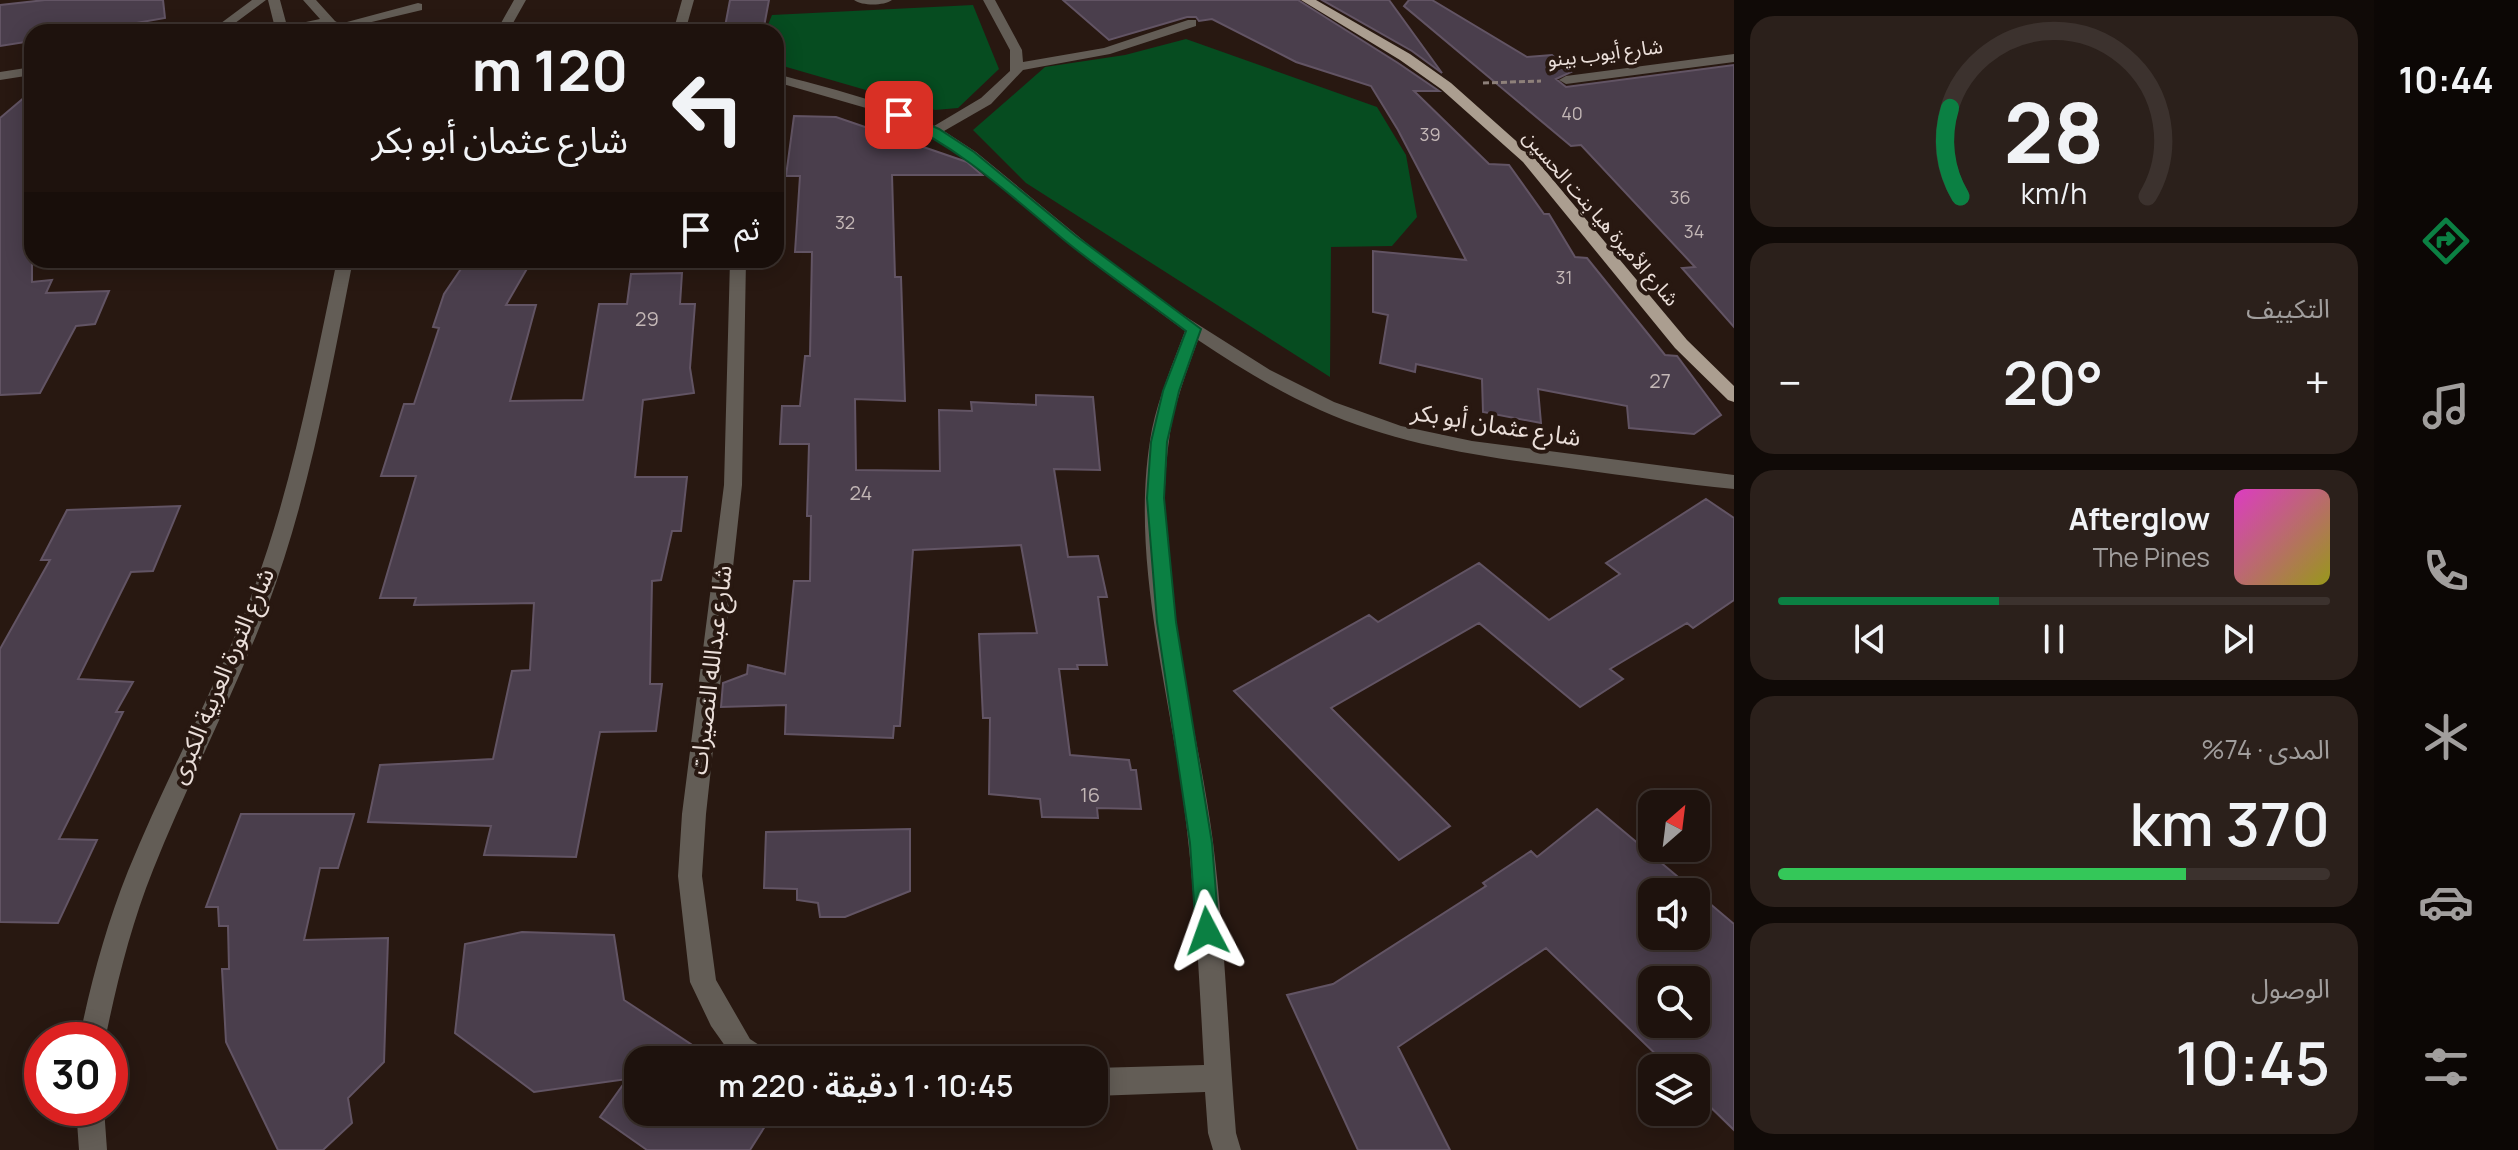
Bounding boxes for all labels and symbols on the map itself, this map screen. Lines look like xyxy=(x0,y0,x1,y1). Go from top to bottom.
street label: شارع أيوب بينو xyxy=(1546,32,1664,75)
pin xyxy=(865,81,933,149)
house number: 40 xyxy=(1561,101,1583,125)
house number: 39 xyxy=(1419,122,1441,146)
street label: شارع الأميرة هيا بنت الحسين xyxy=(1516,124,1685,313)
house number: 36 xyxy=(1669,185,1691,209)
house number: 32 xyxy=(835,210,855,234)
house number: 34 xyxy=(1684,219,1704,243)
house number: 31 xyxy=(1556,265,1572,289)
house number: 29 xyxy=(635,305,659,332)
house number: 27 xyxy=(1649,367,1671,394)
street label: شارع عثمان أبو بكر xyxy=(1408,394,1583,455)
house number: 24 xyxy=(850,479,872,506)
street label: شارع الثورة العربية الكبرى xyxy=(160,562,283,789)
street label: شارع عبدالله النصيرات xyxy=(680,563,741,777)
house number: 16 xyxy=(1080,781,1100,808)
north arrow xyxy=(1638,790,1710,862)
position arrow xyxy=(1165,889,1249,973)
speed limit sign: 30 xyxy=(24,1022,128,1126)

